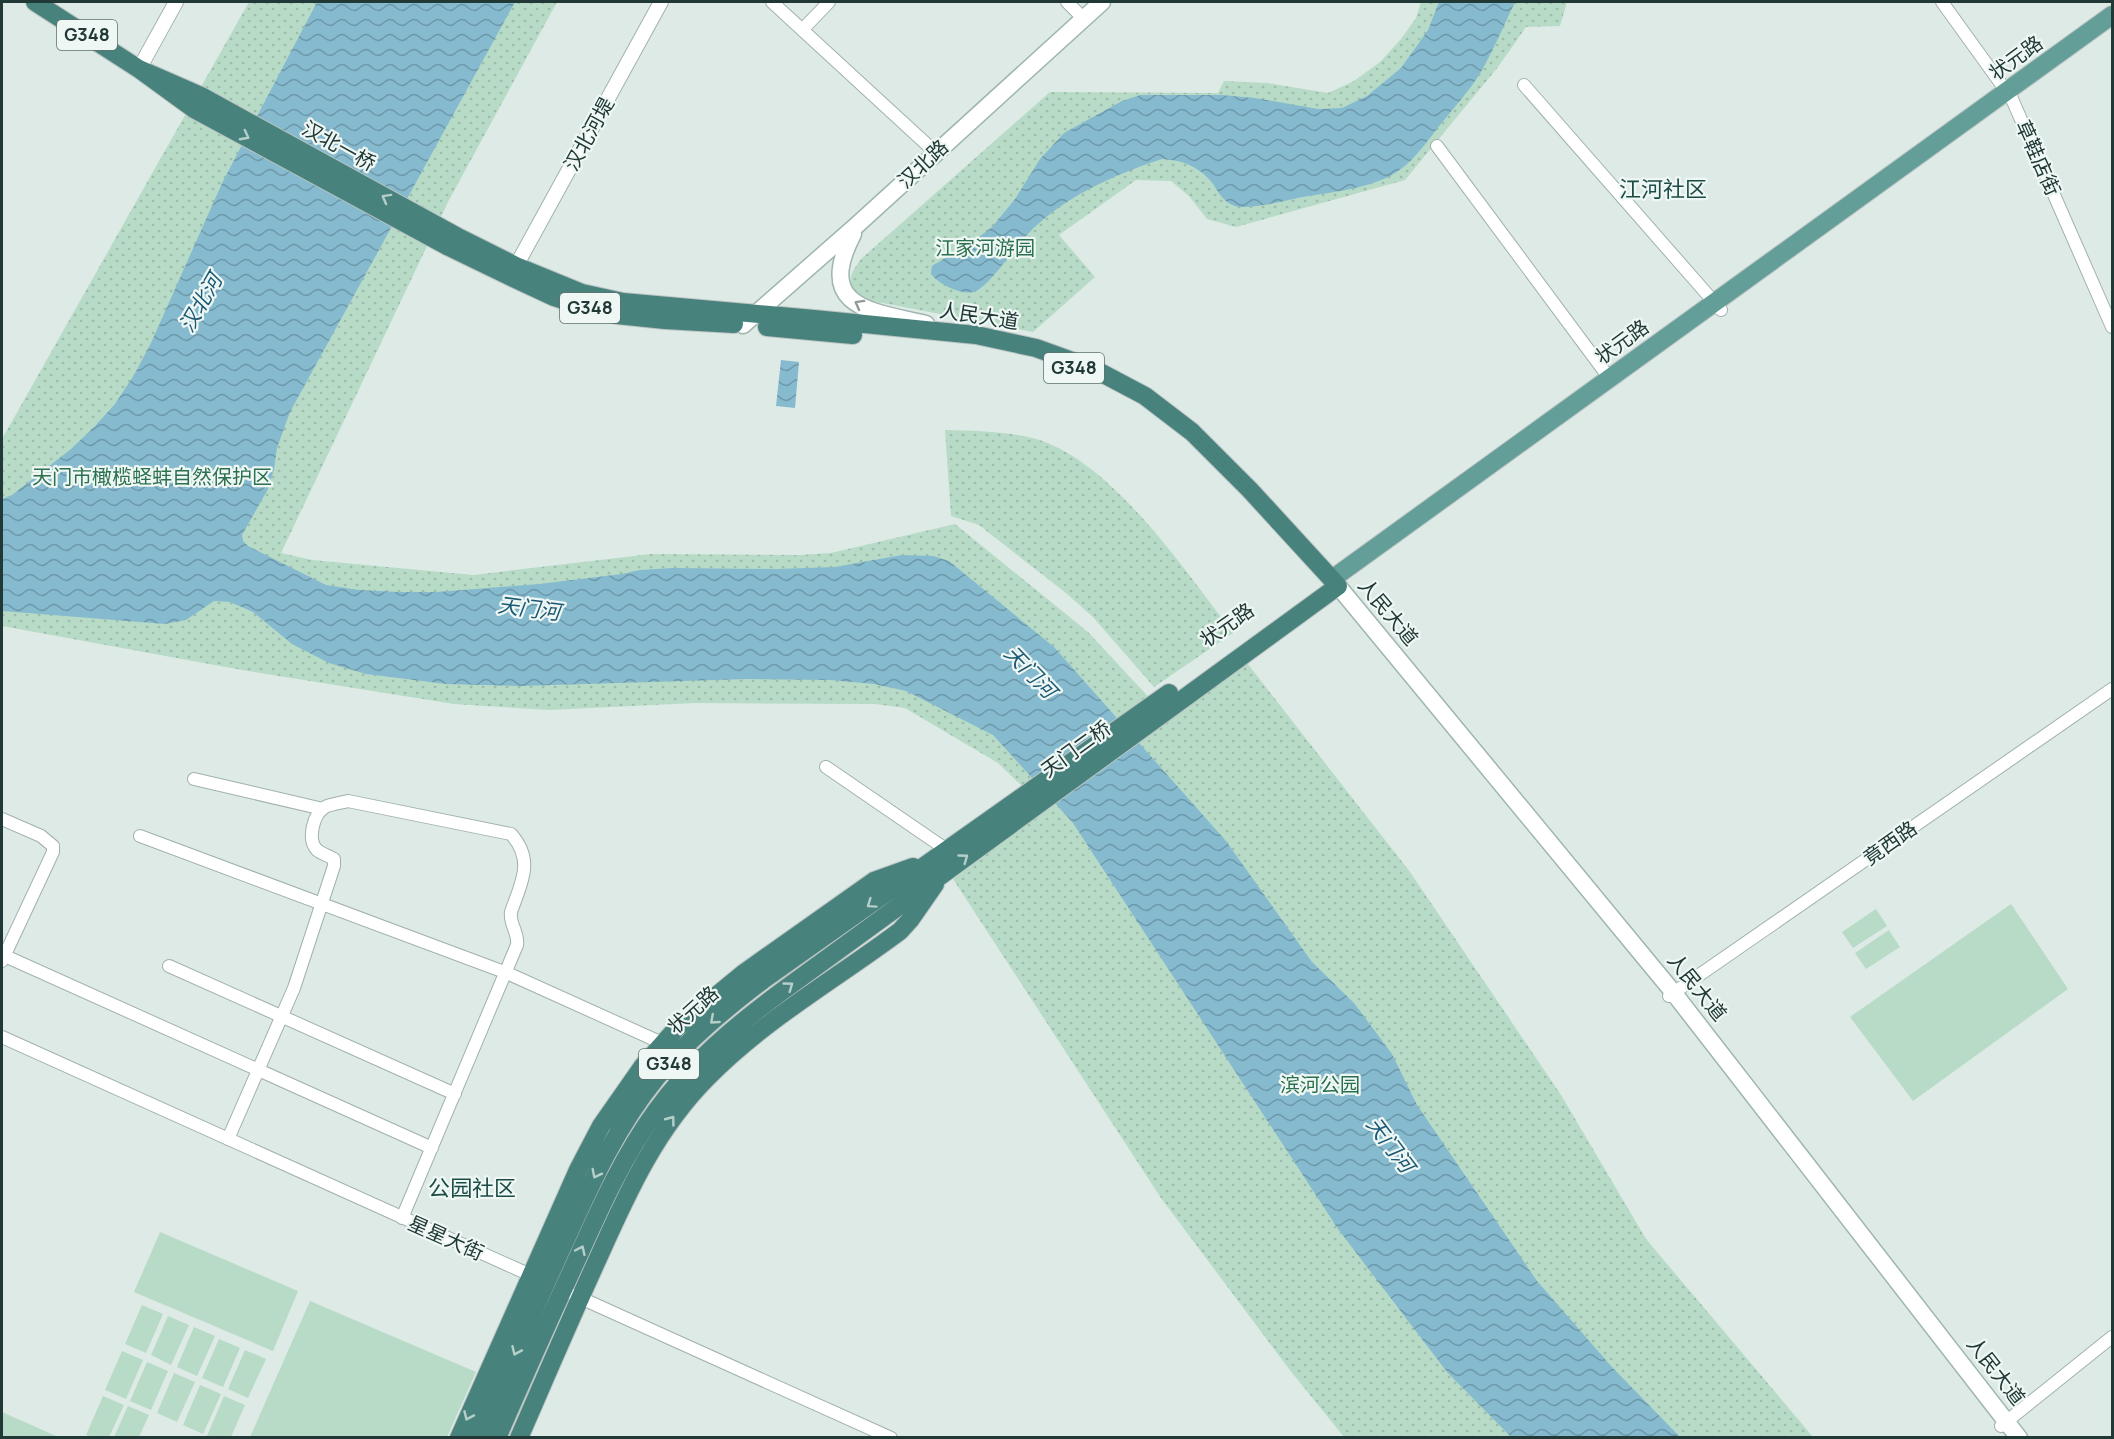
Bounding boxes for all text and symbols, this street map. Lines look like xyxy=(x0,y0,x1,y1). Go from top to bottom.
road number: G348 xyxy=(57,20,117,50)
street label: 状元路 xyxy=(1984,29,2048,86)
street label: 汉北河堤 xyxy=(557,92,620,175)
street label: 汉北一桥 xyxy=(298,114,381,177)
street label: 草鞋店街 xyxy=(2010,116,2067,200)
one-way arrow xyxy=(239,129,249,140)
street label: 汉北路 xyxy=(892,133,954,194)
district label: 江河社区 xyxy=(1619,174,1707,204)
one-way arrow xyxy=(382,194,393,205)
park label: 江家河游园 xyxy=(935,234,1035,261)
water label: 汉北河 xyxy=(172,265,230,337)
road number: G348 xyxy=(560,293,620,323)
street label: 人民大道 xyxy=(937,296,1021,335)
one-way arrow xyxy=(855,300,865,311)
street label: 状元路 xyxy=(1590,313,1654,370)
road number: G348 xyxy=(1044,353,1104,383)
park label: 天门市橄榄蛏蚌自然保护区 xyxy=(32,463,272,490)
street label: 人民大道 xyxy=(1352,572,1424,651)
water label: 天门河 xyxy=(496,590,566,626)
street label: 状元路 xyxy=(1194,596,1259,653)
water label: 天门河 xyxy=(999,639,1065,707)
street label: 天门二桥 xyxy=(1035,714,1116,783)
street label: 竟西路 xyxy=(1857,814,1922,871)
one-way arrow xyxy=(957,855,968,866)
one-way arrow xyxy=(866,897,877,908)
street label: 人民大道 xyxy=(1662,947,1733,1026)
street label: 状元路 xyxy=(661,980,724,1040)
one-way arrow xyxy=(783,982,794,993)
one-way arrow xyxy=(710,1013,721,1024)
road number: G348 xyxy=(639,1049,699,1079)
park label: 滨河公园 xyxy=(1280,1071,1360,1098)
water label: 天门河 xyxy=(1361,1111,1423,1181)
one-way arrow xyxy=(664,1116,675,1127)
one-way arrow xyxy=(592,1167,604,1178)
district label: 公园社区 xyxy=(428,1173,516,1203)
street label: 星星大街 xyxy=(404,1209,488,1266)
one-way arrow xyxy=(574,1245,586,1256)
street label: 人民大道 xyxy=(1961,1331,2032,1411)
one-way arrow xyxy=(511,1345,523,1356)
one-way arrow xyxy=(463,1410,475,1421)

